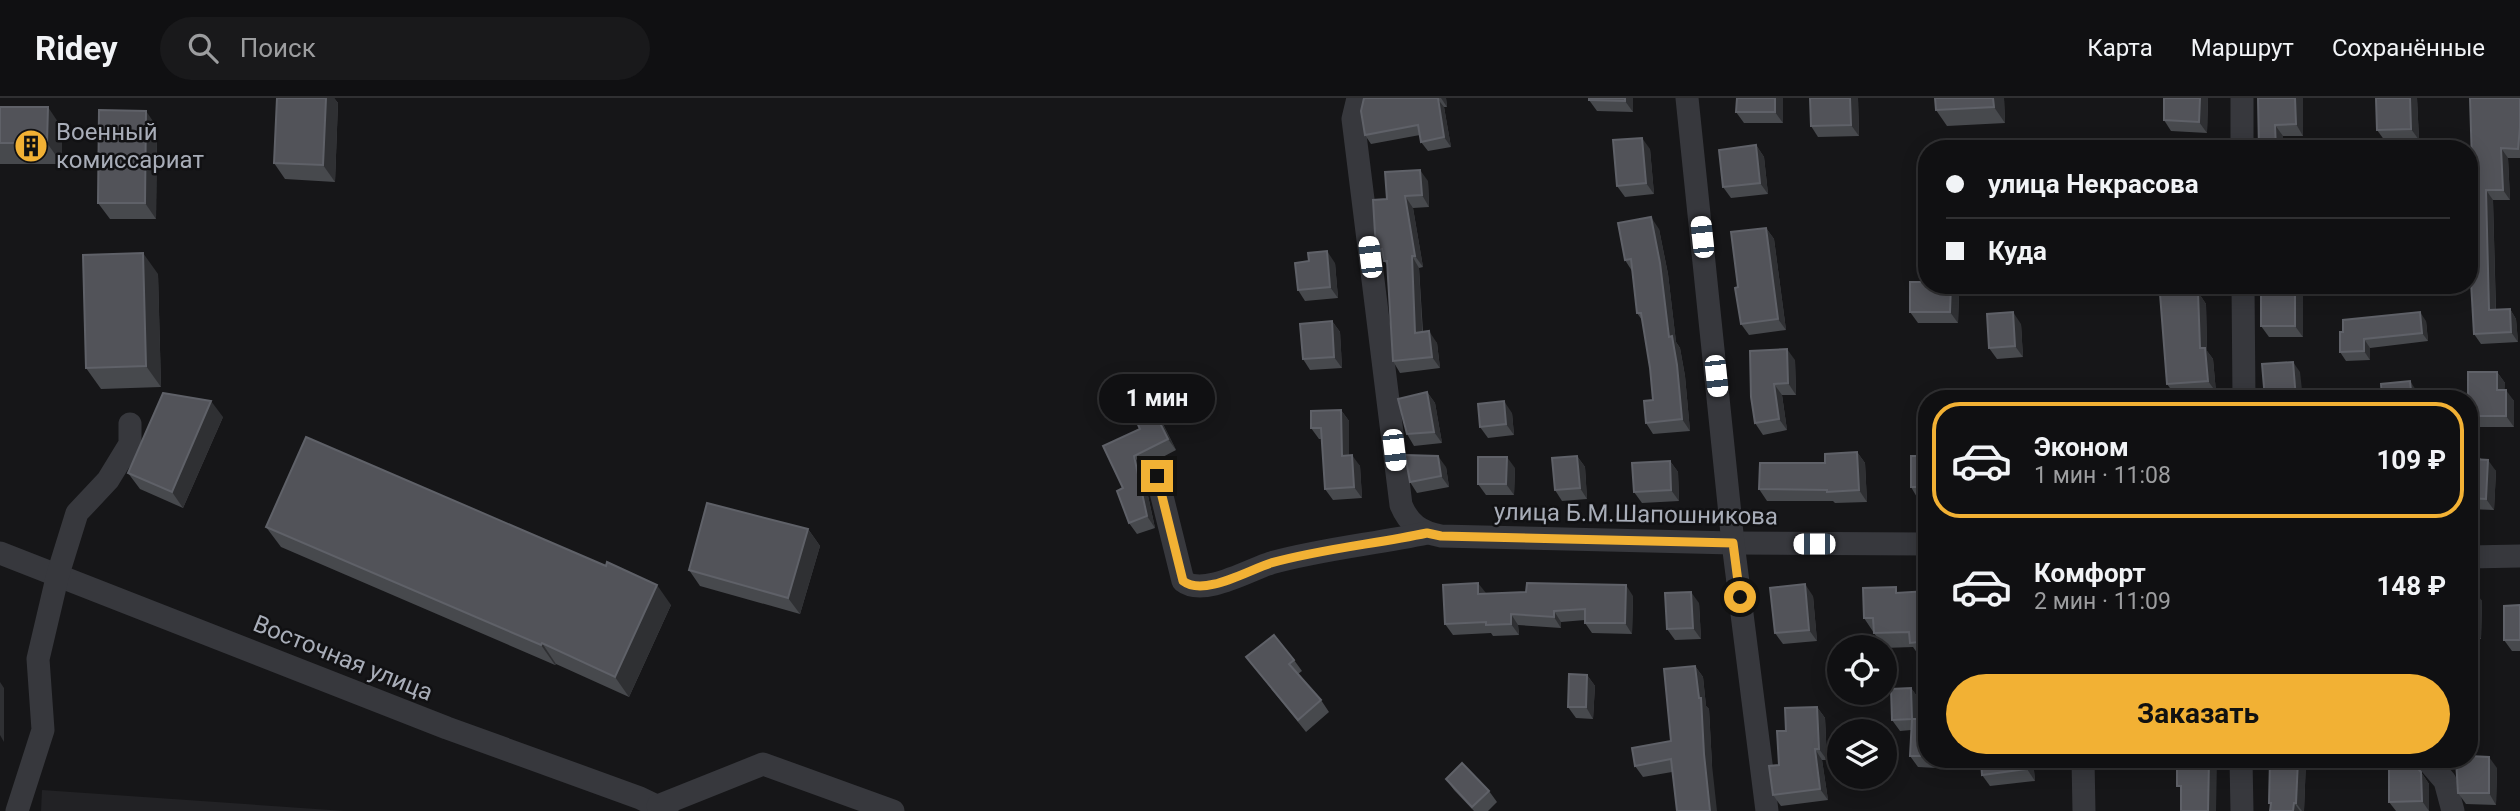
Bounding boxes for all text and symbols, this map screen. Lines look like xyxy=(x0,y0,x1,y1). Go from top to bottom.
search box xyxy=(160,17,650,80)
text: Ridey xyxy=(35,29,118,68)
icon: search xyxy=(184,29,222,67)
text: Поиск xyxy=(240,33,316,63)
text: Карта xyxy=(2087,34,2153,62)
text: Маршрут xyxy=(2191,34,2294,62)
text: Сохранённые xyxy=(2332,34,2485,62)
place label: Военный комиссариат xyxy=(56,118,204,174)
building icon: Военный комиссариат xyxy=(12,127,50,165)
text: улица Некрасова xyxy=(1988,169,2199,199)
car xyxy=(1690,215,1715,259)
car xyxy=(1358,235,1383,279)
text: Куда xyxy=(1988,236,2047,266)
car xyxy=(1704,354,1729,398)
callout: 1 мин xyxy=(1099,374,1215,424)
text: 1 мин xyxy=(1126,385,1188,412)
car xyxy=(1382,428,1407,472)
icon: car xyxy=(1950,429,2013,492)
text: Эконом xyxy=(2034,432,2129,462)
text: 109 ₽ xyxy=(2376,445,2446,475)
route end xyxy=(1141,460,1173,492)
text: 1 мин · 11:08 xyxy=(2034,462,2171,489)
street label: улица Б.М.Шапошникова xyxy=(1494,498,1778,530)
car xyxy=(1794,534,1836,555)
icon: car xyxy=(1950,555,2013,618)
text: Комфорт xyxy=(2034,558,2146,588)
text: 148 ₽ xyxy=(2376,571,2446,601)
route start xyxy=(1724,581,1756,613)
text: 2 мин · 11:09 xyxy=(2034,588,2171,615)
street label: Восточная улица xyxy=(249,609,437,707)
map controls xyxy=(1827,635,1897,789)
button: locate xyxy=(1827,635,1897,705)
button: Заказать xyxy=(1946,674,2450,754)
button: layers xyxy=(1827,719,1897,789)

